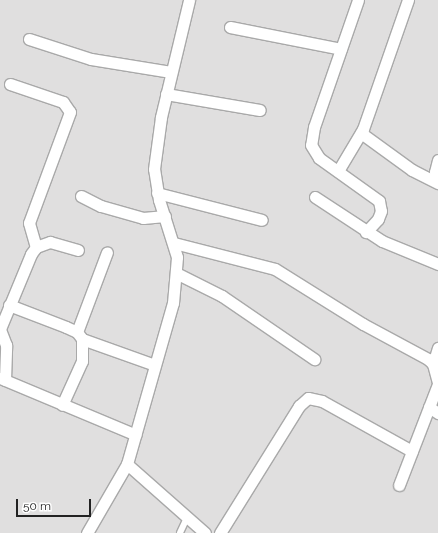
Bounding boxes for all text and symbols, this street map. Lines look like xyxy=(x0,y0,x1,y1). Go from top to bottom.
scale bar xyxy=(18,491,93,517)
text: 50 m xyxy=(23,499,51,513)

